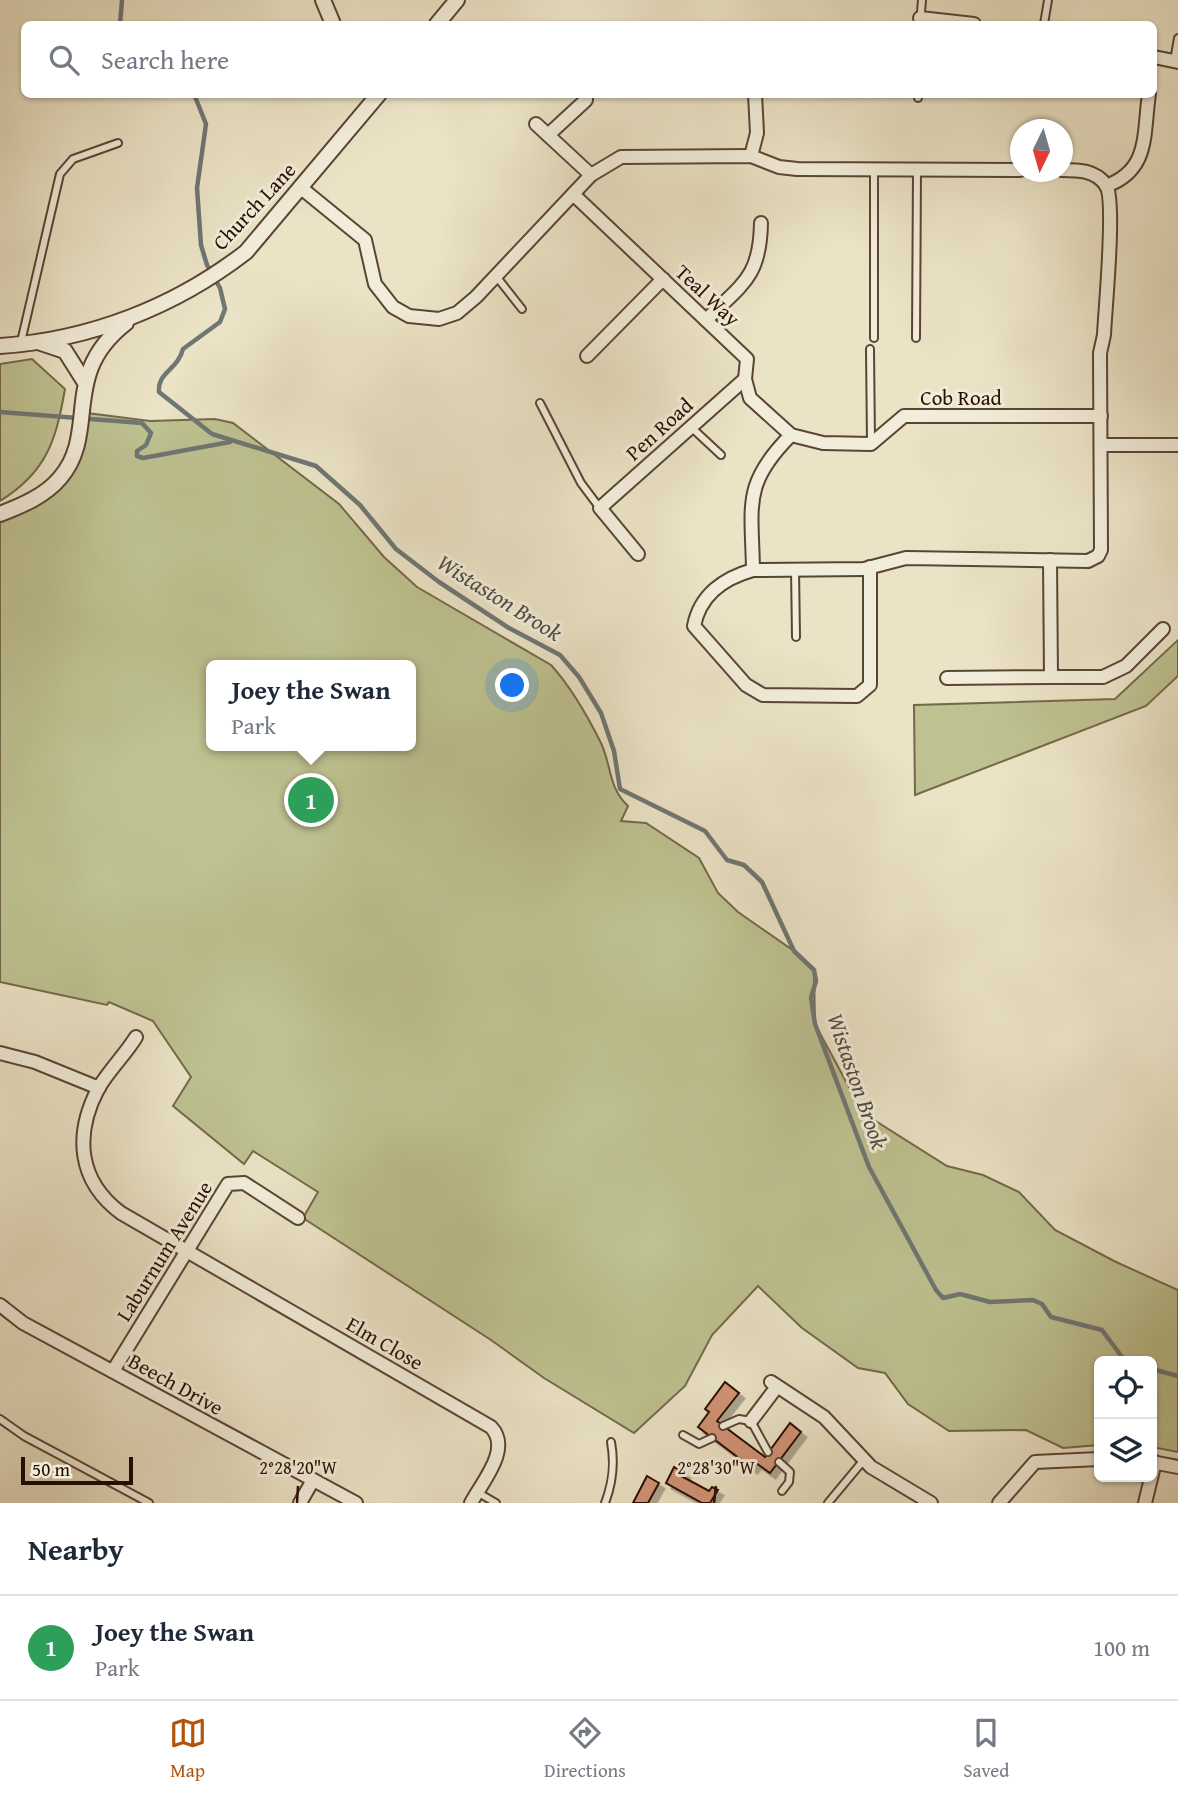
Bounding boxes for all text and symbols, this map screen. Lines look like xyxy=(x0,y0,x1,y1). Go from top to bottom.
search box xyxy=(21,21,1157,98)
text: Search here xyxy=(101,40,229,79)
icon: search xyxy=(45,41,83,79)
north arrow xyxy=(1010,119,1073,182)
street label: Church Lane xyxy=(205,155,303,257)
street label: Teal Way xyxy=(669,257,748,334)
street label: Cob Road xyxy=(920,382,1003,413)
street label: Pen Road xyxy=(618,390,700,468)
water label: Wistaston Brook xyxy=(431,545,569,649)
popup xyxy=(206,660,416,751)
your location xyxy=(495,668,529,702)
text: Joey the Swan xyxy=(232,670,391,709)
text: Park xyxy=(232,709,276,742)
pin: 1 xyxy=(288,774,334,826)
water label: Wistaston Brook xyxy=(819,1009,897,1154)
street label: Laburnum Avenue xyxy=(108,1175,220,1327)
street label: Elm Close xyxy=(341,1308,429,1378)
street label: Beech Drive xyxy=(123,1345,229,1423)
map controls xyxy=(1094,1356,1157,1482)
button: locate xyxy=(1094,1356,1157,1419)
button: layers xyxy=(1094,1419,1157,1482)
scale bar xyxy=(21,1454,133,1486)
text: 2°28'20"W xyxy=(259,1454,338,1481)
text: 2°28'30"W xyxy=(677,1454,756,1481)
text: 50 m xyxy=(32,1455,70,1483)
text: Nearby xyxy=(28,1527,124,1571)
text: Joey the Swan xyxy=(95,1612,254,1651)
text: 1 xyxy=(45,1631,57,1664)
text: 100 m xyxy=(1093,1631,1150,1664)
text: Park xyxy=(95,1651,139,1684)
tab: Map xyxy=(169,1714,207,1784)
tab: Directions xyxy=(544,1714,626,1784)
tab: Saved xyxy=(963,1714,1009,1784)

